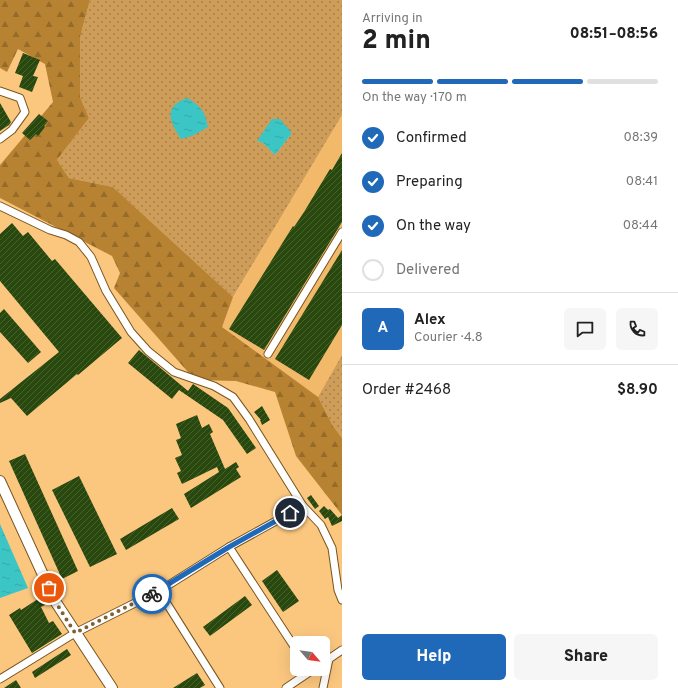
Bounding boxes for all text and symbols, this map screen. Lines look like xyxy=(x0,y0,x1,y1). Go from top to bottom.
text: Arriving in xyxy=(362,11,423,27)
text: 2 min xyxy=(362,25,431,58)
text: 08:51–08:56 xyxy=(570,25,658,44)
text: On the way · 170 m xyxy=(362,90,467,106)
icon: check xyxy=(362,127,384,149)
text: Confirmed xyxy=(396,129,467,148)
text: 08:39 xyxy=(623,130,658,146)
icon: check xyxy=(362,171,384,193)
text: Preparing xyxy=(396,173,463,192)
text: 08:41 xyxy=(626,174,658,190)
icon: check xyxy=(362,215,384,237)
text: On the way xyxy=(396,217,471,236)
text: 08:44 xyxy=(623,218,658,234)
text: Delivered xyxy=(396,261,460,280)
button: chat xyxy=(564,308,606,350)
button: phone xyxy=(616,308,658,350)
text: Alex xyxy=(414,311,446,330)
text: A xyxy=(378,319,388,338)
text: Courier · 4.8 xyxy=(414,330,483,346)
text: Order #2468 xyxy=(362,381,451,400)
text: $8.90 xyxy=(617,381,658,400)
pin xyxy=(273,496,307,530)
icon: home xyxy=(279,502,301,524)
pin xyxy=(32,571,66,605)
courier xyxy=(132,574,172,614)
icon: bag xyxy=(38,577,60,599)
icon: bike xyxy=(141,583,163,605)
button: Help xyxy=(362,634,506,680)
button: Share xyxy=(514,634,658,680)
north arrow xyxy=(290,636,330,676)
map controls xyxy=(290,636,330,676)

